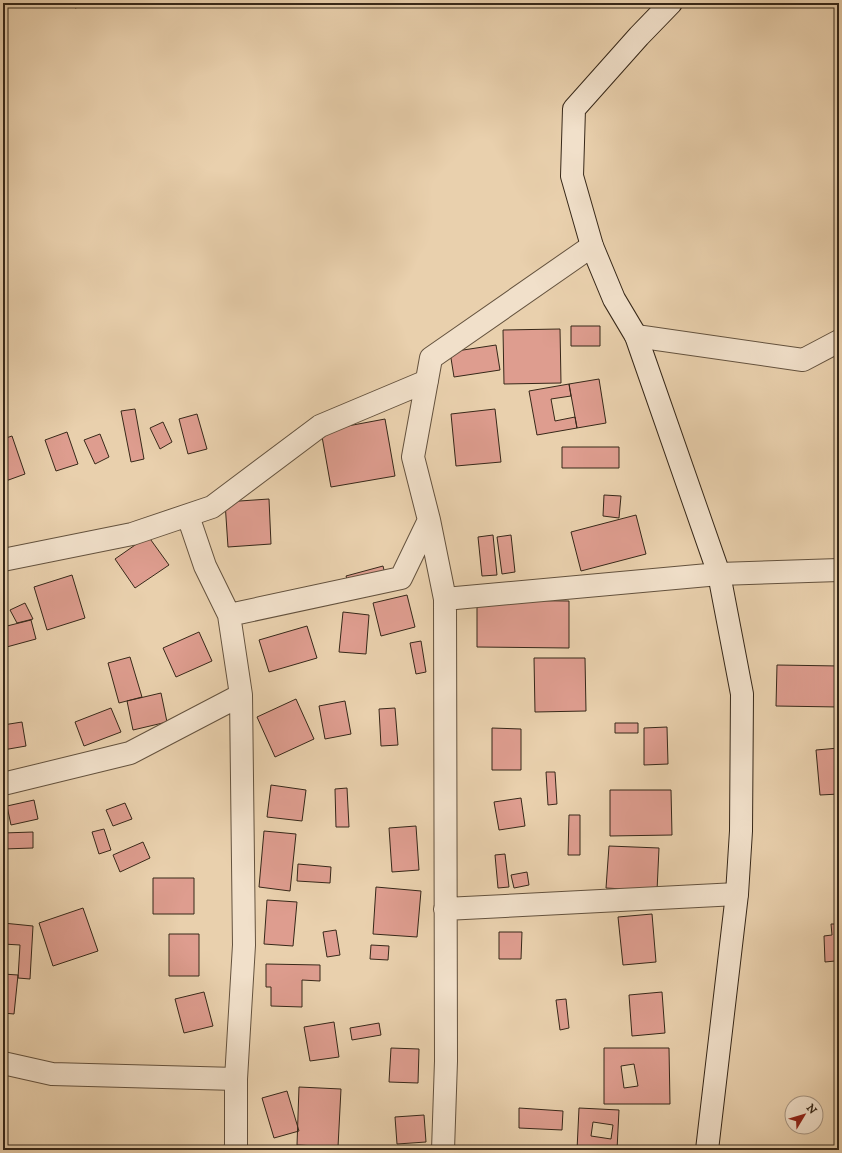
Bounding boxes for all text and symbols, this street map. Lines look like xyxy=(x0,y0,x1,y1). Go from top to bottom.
north arrow xyxy=(784,1095,824,1135)
text: N xyxy=(803,1102,819,1117)

